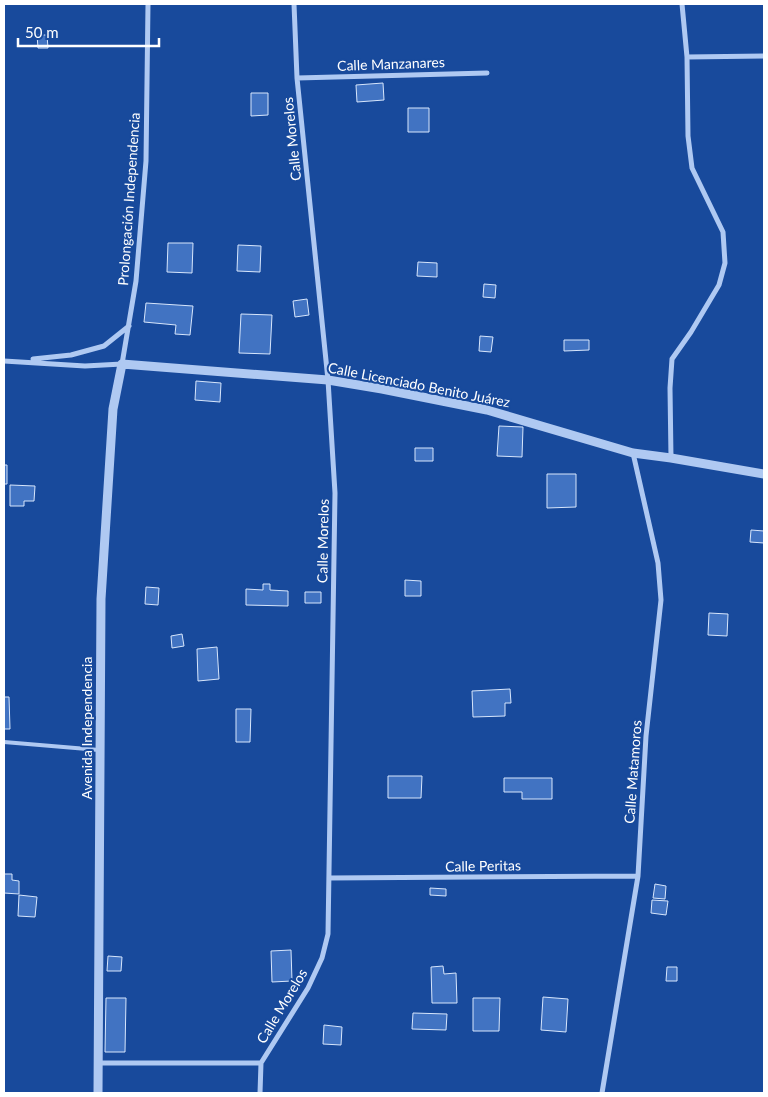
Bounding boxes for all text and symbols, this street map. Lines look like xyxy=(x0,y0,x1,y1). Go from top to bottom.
scale bar xyxy=(18,15,159,47)
text: 50 m xyxy=(25,23,59,41)
street label: Calle Manzanares xyxy=(337,53,445,74)
street label: Calle Morelos xyxy=(279,96,304,182)
street label: Prolongación Independencia xyxy=(114,112,143,286)
street label: Calle Licenciado Benito Juárez xyxy=(327,358,512,411)
street label: Calle Morelos xyxy=(313,499,332,583)
street label: Avenida Independencia xyxy=(78,657,95,799)
street label: Calle Matamoros xyxy=(620,720,645,824)
street label: Calle Peritas xyxy=(445,856,521,875)
street label: Calle Morelos xyxy=(253,965,311,1046)

